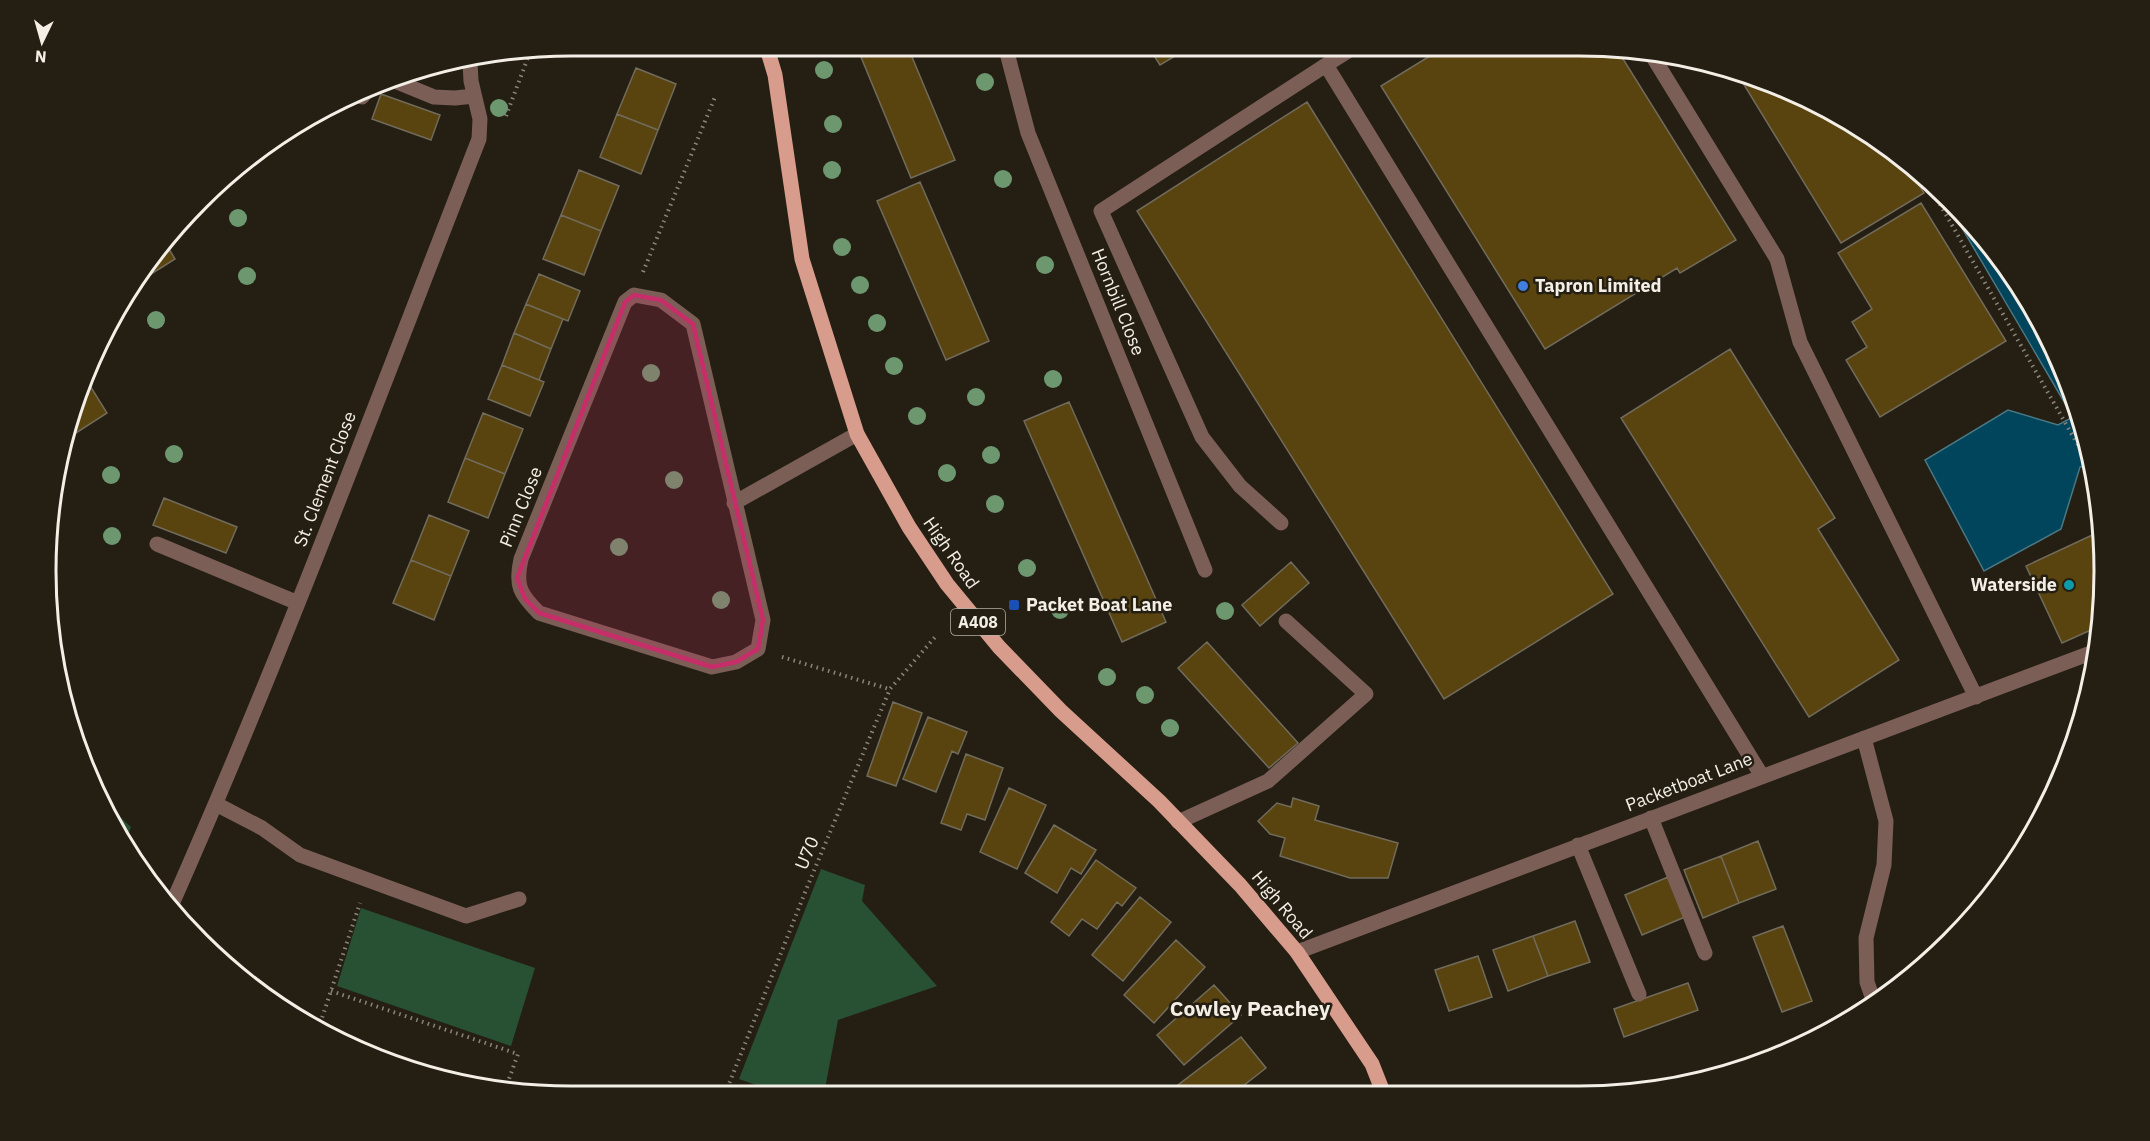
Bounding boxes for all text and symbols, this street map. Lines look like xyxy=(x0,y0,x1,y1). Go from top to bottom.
north arrow xyxy=(12,12,72,72)
text: N xyxy=(34,46,47,67)
street label: Hornbill Close xyxy=(1087,245,1150,359)
place label: Tapron Limited xyxy=(1535,274,1662,297)
marker: Tapron Limited xyxy=(1516,279,1530,293)
street label: St. Clement Close xyxy=(288,408,361,550)
street label: Pinn Close xyxy=(494,463,547,550)
street label: High Road xyxy=(918,512,985,593)
place label: Waterside xyxy=(1970,573,2057,596)
marker: Waterside xyxy=(2062,578,2076,592)
place label: Packet Boat Lane xyxy=(1026,593,1172,616)
marker: Packet Boat Lane xyxy=(1007,598,1021,612)
road number: A408 xyxy=(951,609,1005,635)
street label: Packetboat Lane xyxy=(1622,747,1756,816)
street label: U70 xyxy=(789,833,824,873)
street label: High Road xyxy=(1247,866,1318,944)
district label: Cowley Peachey xyxy=(1170,994,1331,1022)

